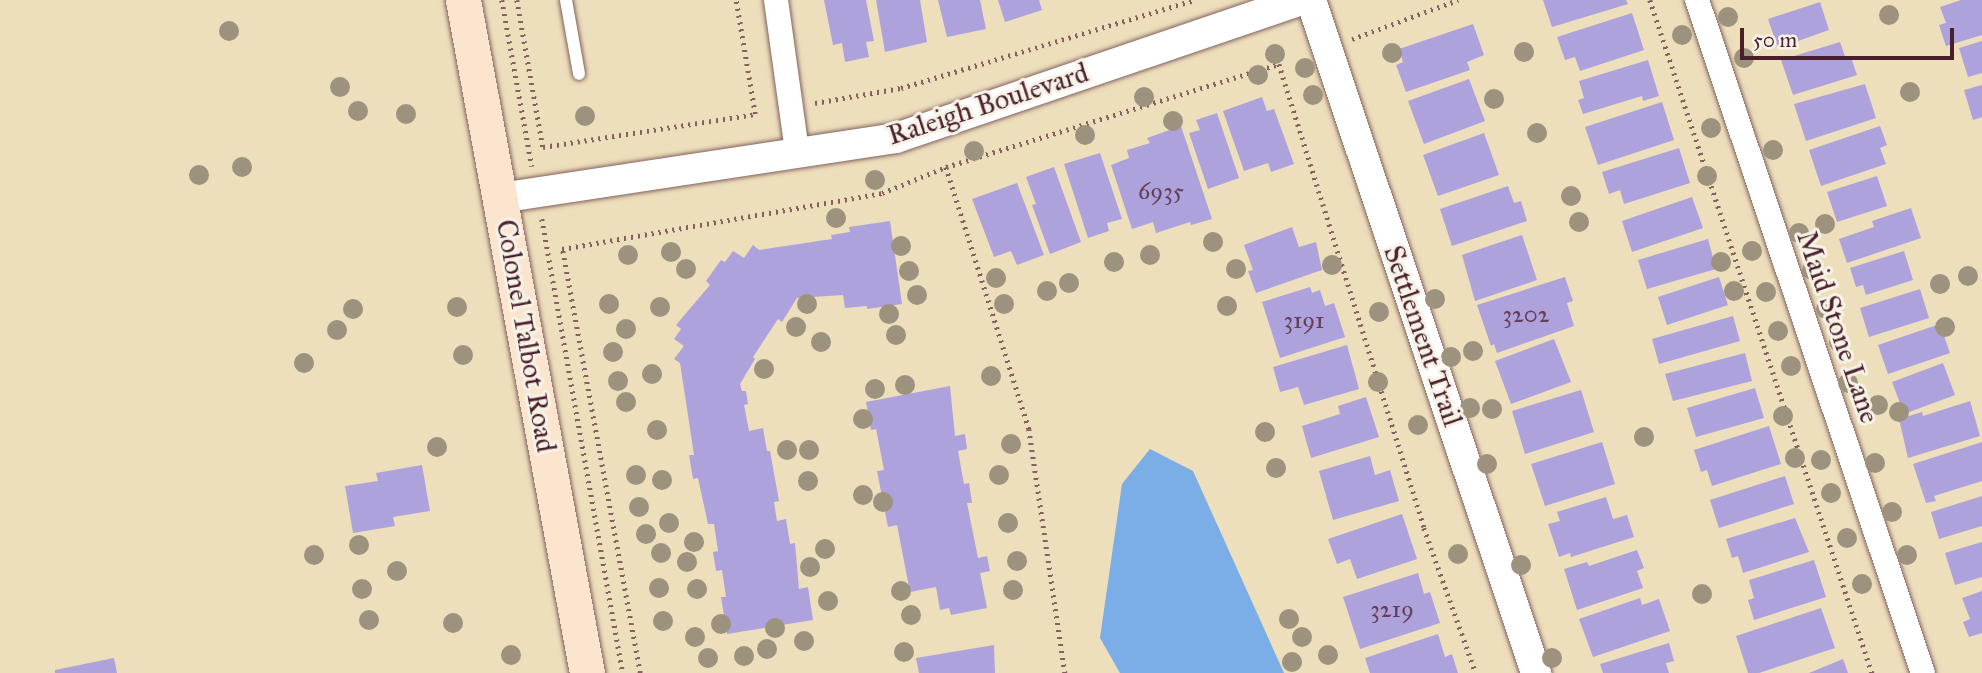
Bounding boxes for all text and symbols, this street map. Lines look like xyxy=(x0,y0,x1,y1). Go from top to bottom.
scale bar xyxy=(1744,14,1958,58)
text: 50 m xyxy=(1753,27,1797,53)
street label: Raleigh Boulevard xyxy=(883,56,1093,152)
house number: 6935 xyxy=(1138,178,1184,206)
street label: Colonel Talbot Road xyxy=(489,217,563,455)
street label: Maid Stone Lane xyxy=(1789,227,1887,427)
street label: Settlement Trail xyxy=(1376,241,1470,431)
house number: 3202 xyxy=(1502,301,1550,329)
house number: 3191 xyxy=(1283,307,1325,335)
house number: 3219 xyxy=(1370,596,1414,624)

